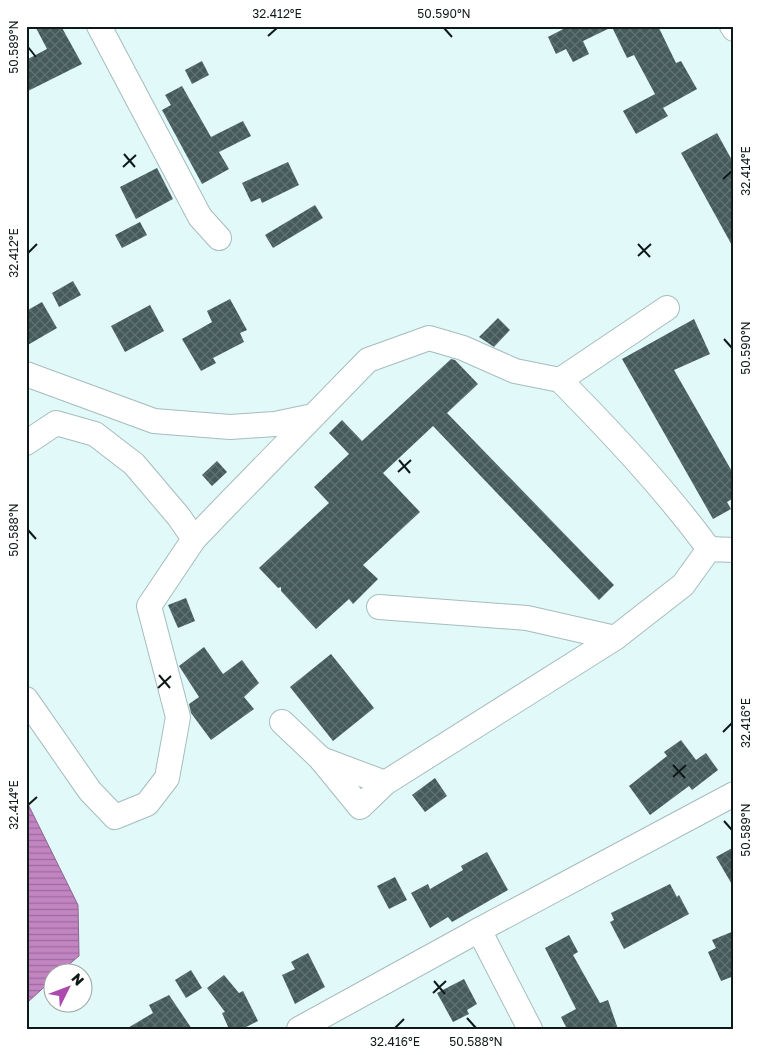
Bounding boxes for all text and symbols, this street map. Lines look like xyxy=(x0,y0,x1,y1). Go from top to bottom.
text: 32.412°E xyxy=(252,6,302,21)
text: 50.590°N xyxy=(417,6,471,21)
text: 50.589°N xyxy=(6,20,21,74)
text: 32.414°E xyxy=(738,146,753,196)
text: 32.412°E xyxy=(6,228,21,278)
text: 50.590°N xyxy=(738,321,753,375)
text: 50.588°N xyxy=(6,503,21,557)
text: 32.416°E xyxy=(738,698,753,748)
text: 32.414°E xyxy=(6,780,21,830)
text: 50.589°N xyxy=(738,803,753,857)
north arrow xyxy=(42,962,92,1012)
text: N xyxy=(68,969,88,989)
text: 32.416°E xyxy=(370,1034,420,1049)
text: 50.588°N xyxy=(449,1034,503,1049)

